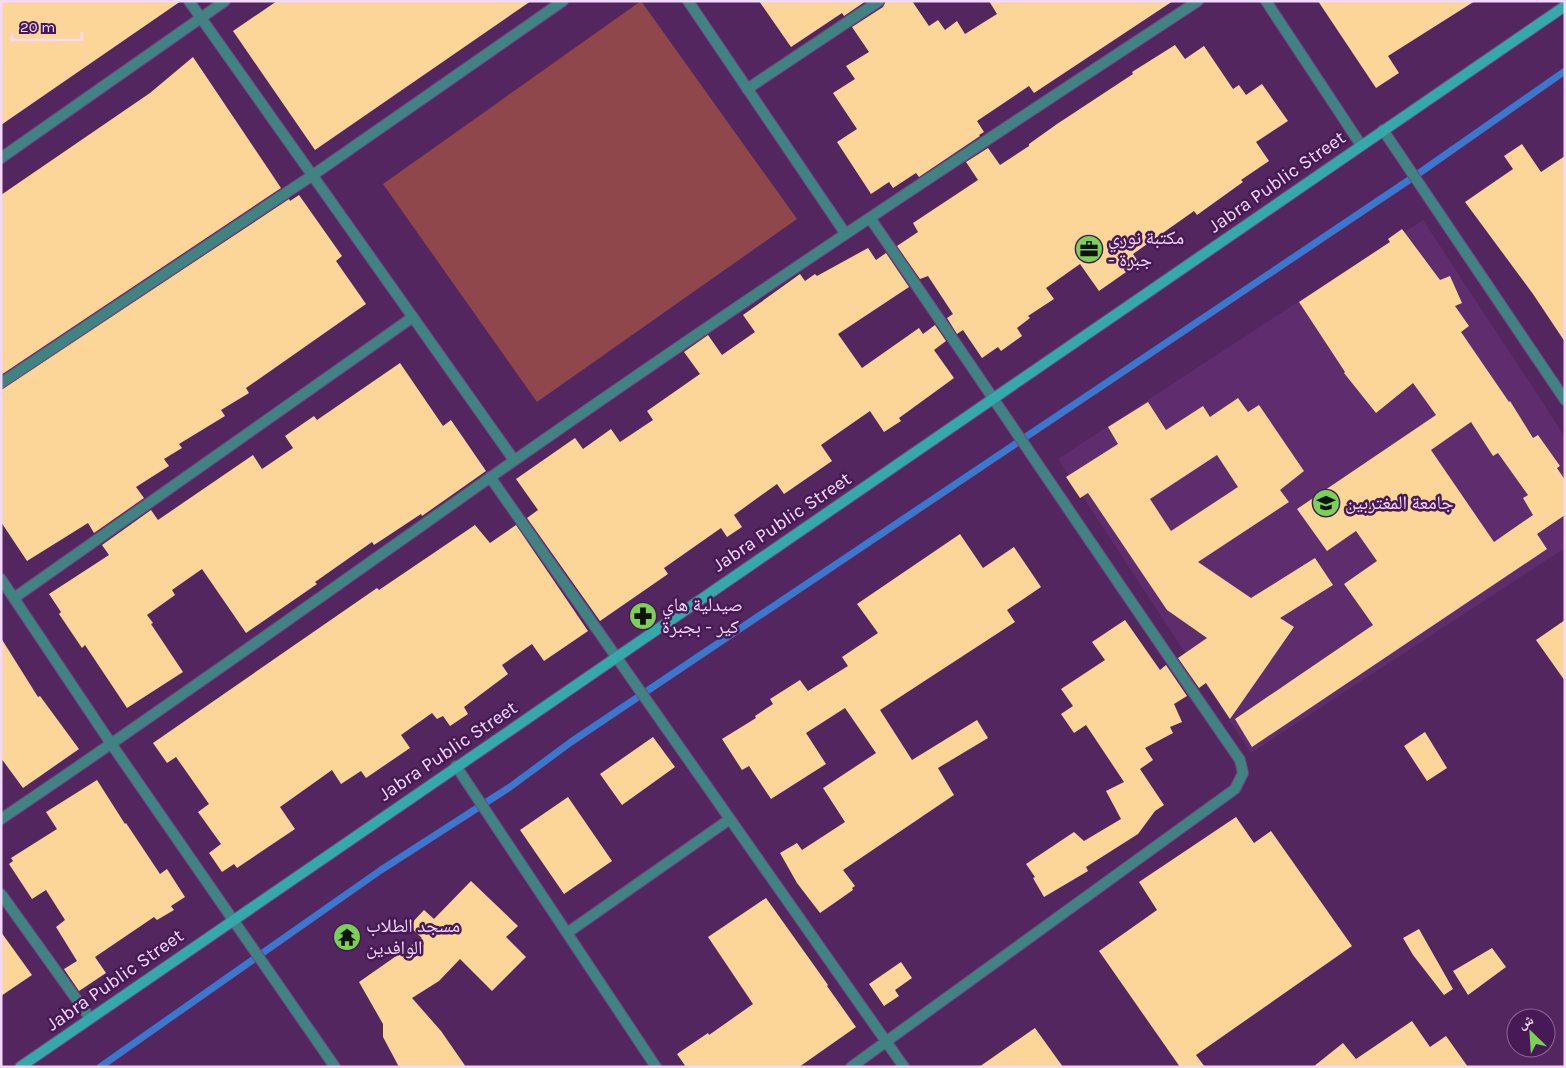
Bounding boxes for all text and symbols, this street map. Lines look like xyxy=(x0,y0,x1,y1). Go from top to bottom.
scale bar xyxy=(12,10,82,42)
text: 20 m xyxy=(20,18,55,36)
street label: Jabra Public Street xyxy=(1204,127,1350,237)
place label: مكتبة نوري - جبرة xyxy=(1108,227,1184,271)
office icon: مكتبة نوري - جبرة xyxy=(1074,234,1104,264)
street label: Jabra Public Street xyxy=(709,468,855,576)
school or university icon: جامعة المغتربين xyxy=(1311,488,1341,518)
place label: جامعة المغتربين xyxy=(1345,492,1453,514)
place label: صيدلية هاي كير - بجبرة xyxy=(662,594,743,638)
pharmacy icon: صيدلية هاي كير - بجبرة xyxy=(628,601,658,631)
street label: Jabra Public Street xyxy=(375,697,521,805)
place label: مسجد الطلاب الوافدين xyxy=(366,915,460,959)
temple icon: مسجد الطلاب الوافدين xyxy=(332,922,362,952)
street label: Jabra Public Street xyxy=(42,925,188,1035)
north arrow xyxy=(1506,1008,1556,1058)
text: ش xyxy=(1515,1011,1536,1033)

